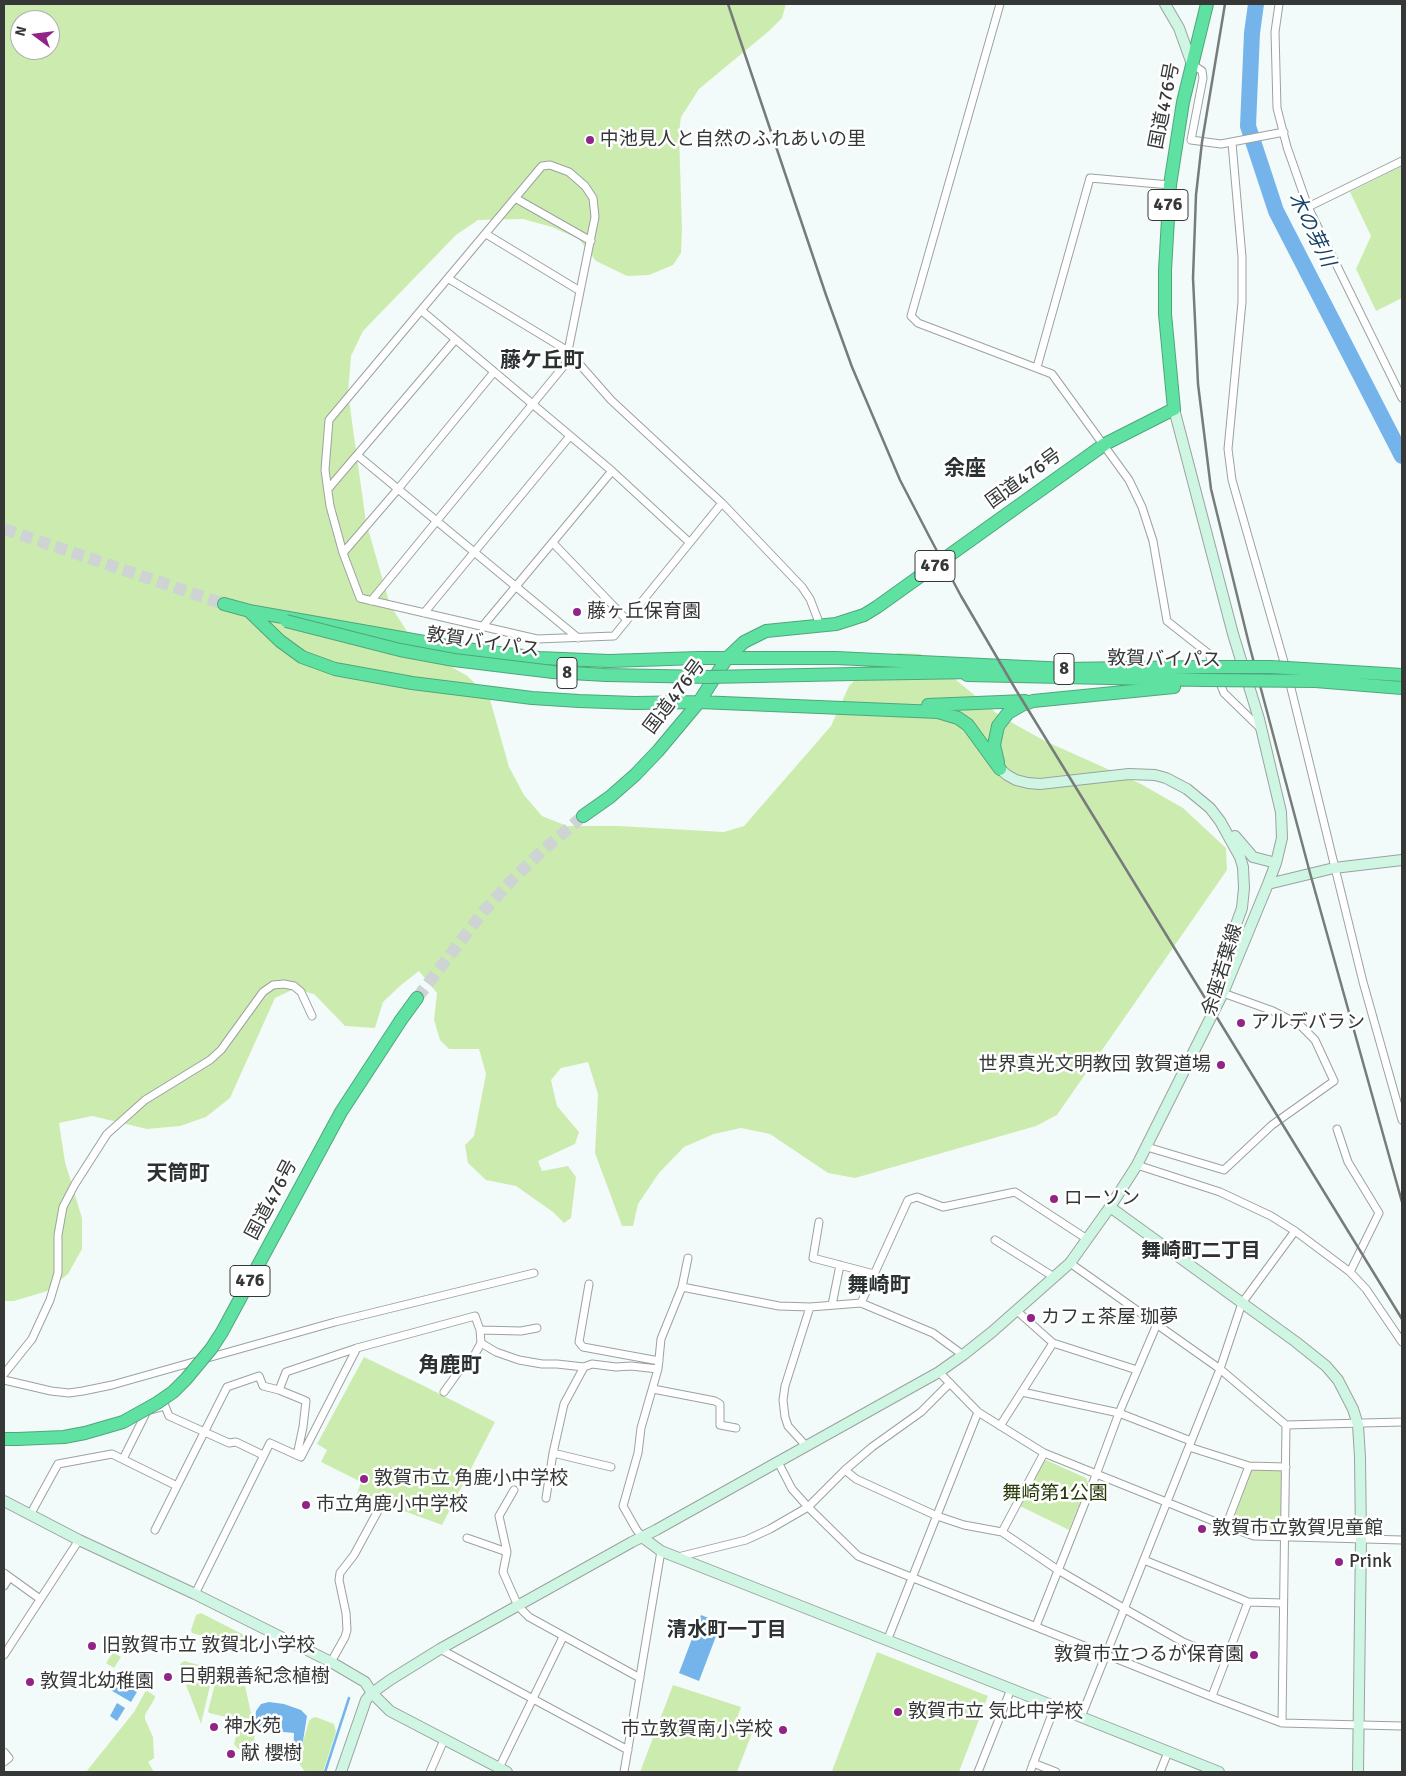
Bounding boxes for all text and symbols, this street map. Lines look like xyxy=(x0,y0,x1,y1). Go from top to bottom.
north arrow xyxy=(10,10,60,60)
text: N xyxy=(12,24,30,38)
street label: 国道476号 xyxy=(1145,61,1185,151)
place label: 中池見人と自然のふれあいの里 xyxy=(600,129,866,151)
marker: 中池見人と自然のふれあいの里 xyxy=(584,134,596,146)
water label: 木の芽川 xyxy=(1283,189,1339,271)
road number: 476 xyxy=(1148,190,1188,220)
district label: 藤ケ丘町 xyxy=(500,348,584,374)
street label: 国道476号 xyxy=(982,444,1066,514)
district label: 余座 xyxy=(944,456,986,482)
road number: 476 xyxy=(915,550,955,582)
place label: 藤ヶ丘保育園 xyxy=(587,601,701,623)
marker: 藤ヶ丘保育園 xyxy=(571,606,583,618)
street label: 敦賀バイパス xyxy=(425,624,541,662)
street label: 敦賀バイパス xyxy=(1107,648,1221,672)
road number: 8 xyxy=(1054,654,1074,684)
street label: 国道476号 xyxy=(639,655,711,739)
road number: 8 xyxy=(557,658,577,688)
street label: 余座若葉線 xyxy=(1198,921,1248,1019)
place label: アルデバラン xyxy=(1251,1012,1365,1034)
marker: アルデバラン xyxy=(1235,1017,1247,1029)
place label: 世界真光文明教団 敦賀道場 xyxy=(979,1054,1211,1076)
marker: 世界真光文明教団 敦賀道場 xyxy=(1215,1059,1227,1071)
street label: 国道476号 xyxy=(241,1156,303,1244)
district label: 天筒町 xyxy=(147,1161,209,1187)
place label: ローソン xyxy=(1064,1188,1140,1210)
marker: ローソン xyxy=(1048,1193,1060,1205)
district label: 舞崎町二丁目 xyxy=(1141,1240,1261,1264)
road number: 476 xyxy=(230,1266,270,1296)
district label: 舞崎町 xyxy=(848,1273,910,1299)
place label: カフェ茶屋 珈夢 xyxy=(1041,1307,1178,1329)
marker: カフェ茶屋 珈夢 xyxy=(1025,1312,1037,1324)
district label: 角鹿町 xyxy=(419,1353,481,1379)
place label: 敦賀市立 角鹿小中学校 xyxy=(374,1468,568,1490)
marker: 敦賀市立 角鹿小中学校 xyxy=(358,1473,370,1485)
park label: 舞崎第1公園 xyxy=(1002,1483,1108,1505)
place label: 市立角鹿小中学校 xyxy=(316,1494,468,1516)
marker: 市立角鹿小中学校 xyxy=(300,1499,312,1511)
place label: 敦賀市立敦賀児童館 xyxy=(1212,1518,1383,1540)
marker: 敦賀市立敦賀児童館 xyxy=(1196,1523,1208,1535)
place label: Prink xyxy=(1349,1551,1392,1573)
marker: Prink xyxy=(1333,1556,1345,1568)
district label: 清水町一丁目 xyxy=(667,1619,787,1643)
place label: 旧敦賀市立 敦賀北小学校 xyxy=(102,1635,315,1657)
marker: 旧敦賀市立 敦賀北小学校 xyxy=(86,1640,98,1652)
place label: 敦賀市立つるが保育園 xyxy=(1054,1644,1244,1666)
marker: 敦賀市立つるが保育園 xyxy=(1248,1649,1260,1661)
place label: 日朝親善紀念植樹 xyxy=(178,1666,330,1688)
place label: 敦賀北幼稚園 xyxy=(40,1671,154,1693)
marker: 日朝親善紀念植樹 xyxy=(162,1671,174,1683)
marker: 敦賀北幼稚園 xyxy=(24,1676,36,1688)
place label: 敦賀市立 気比中学校 xyxy=(908,1701,1083,1723)
marker: 敦賀市立 気比中学校 xyxy=(892,1706,904,1718)
place label: 神水苑 xyxy=(224,1716,281,1738)
place label: 市立敦賀南小学校 xyxy=(621,1719,773,1741)
marker: 神水苑 xyxy=(208,1721,220,1733)
marker: 市立敦賀南小学校 xyxy=(777,1724,789,1736)
place label: 献 櫻樹 xyxy=(241,1743,302,1765)
marker: 献 櫻樹 xyxy=(225,1748,237,1760)

